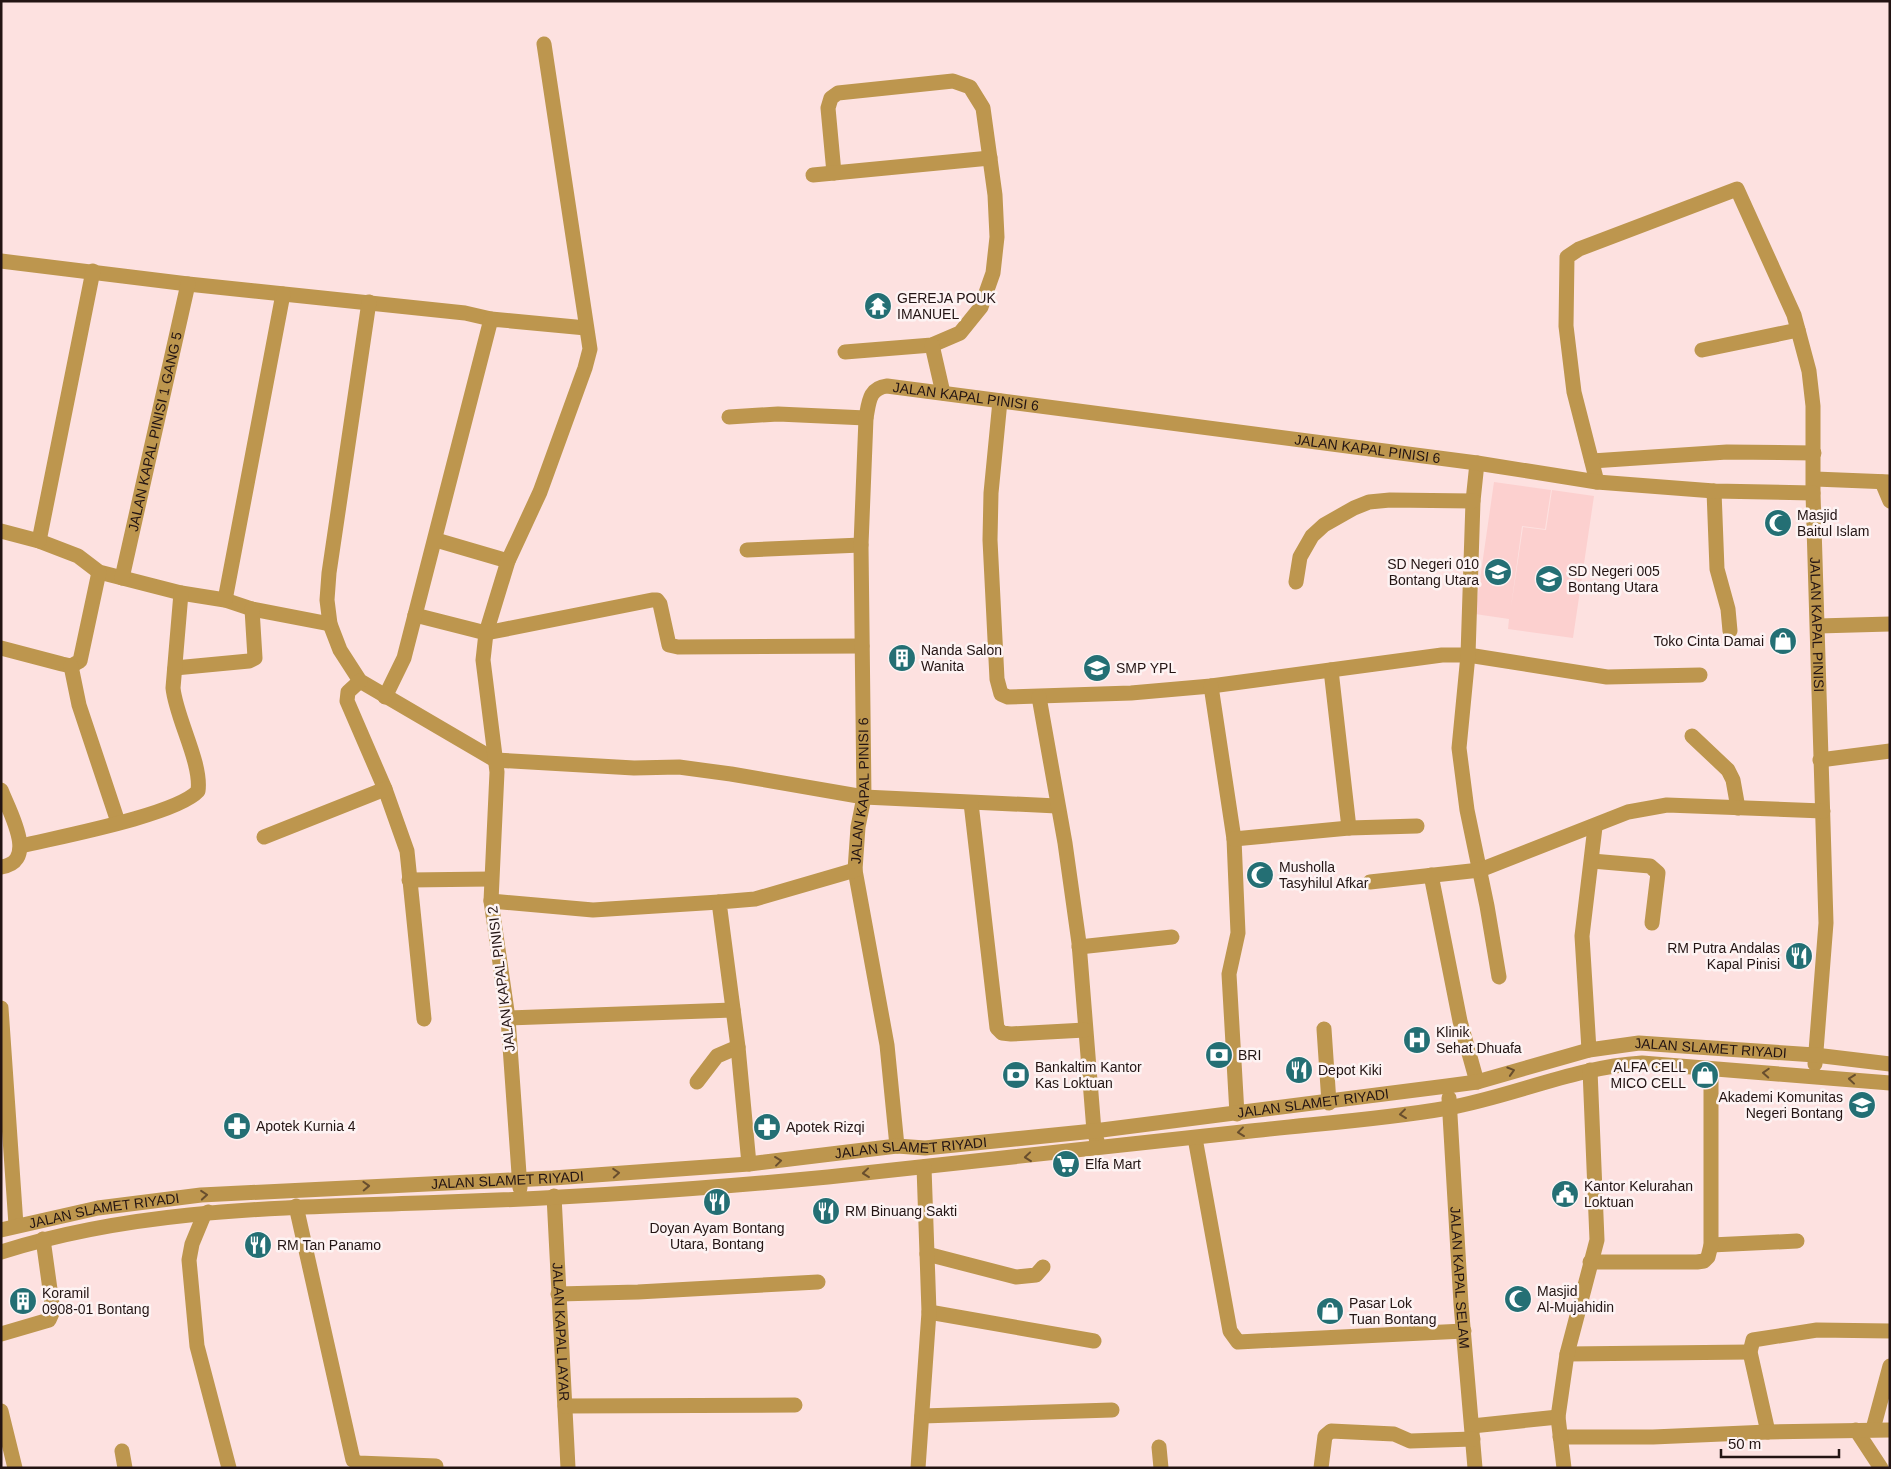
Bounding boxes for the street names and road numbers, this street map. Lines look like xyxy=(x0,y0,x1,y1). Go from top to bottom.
street label: JALAN KAPAL PINISI 1 GANG 5 xyxy=(125,330,185,533)
street label: JALAN KAPAL PINISI 6 xyxy=(892,379,1040,414)
street label: JALAN KAPAL PINISI 6 xyxy=(1294,431,1442,466)
street label: JALAN KAPAL PINISI xyxy=(1807,557,1827,693)
street label: JALAN KAPAL PINISI 6 xyxy=(847,717,872,865)
street label: JALAN KAPAL PINISI 2 xyxy=(484,905,518,1053)
street label: JALAN SLAMET RIYADI xyxy=(1633,1035,1787,1061)
street label: JALAN SLAMET RIYADI xyxy=(1236,1085,1390,1121)
street label: JALAN SLAMET RIYADI xyxy=(834,1134,988,1162)
street label: JALAN SLAMET RIYADI xyxy=(431,1168,584,1192)
street label: JALAN SLAMET RIYADI xyxy=(27,1190,180,1231)
street label: JALAN KAPAL SELAM xyxy=(1447,1206,1473,1349)
street label: JALAN KAPAL LAYAR xyxy=(549,1262,573,1402)

